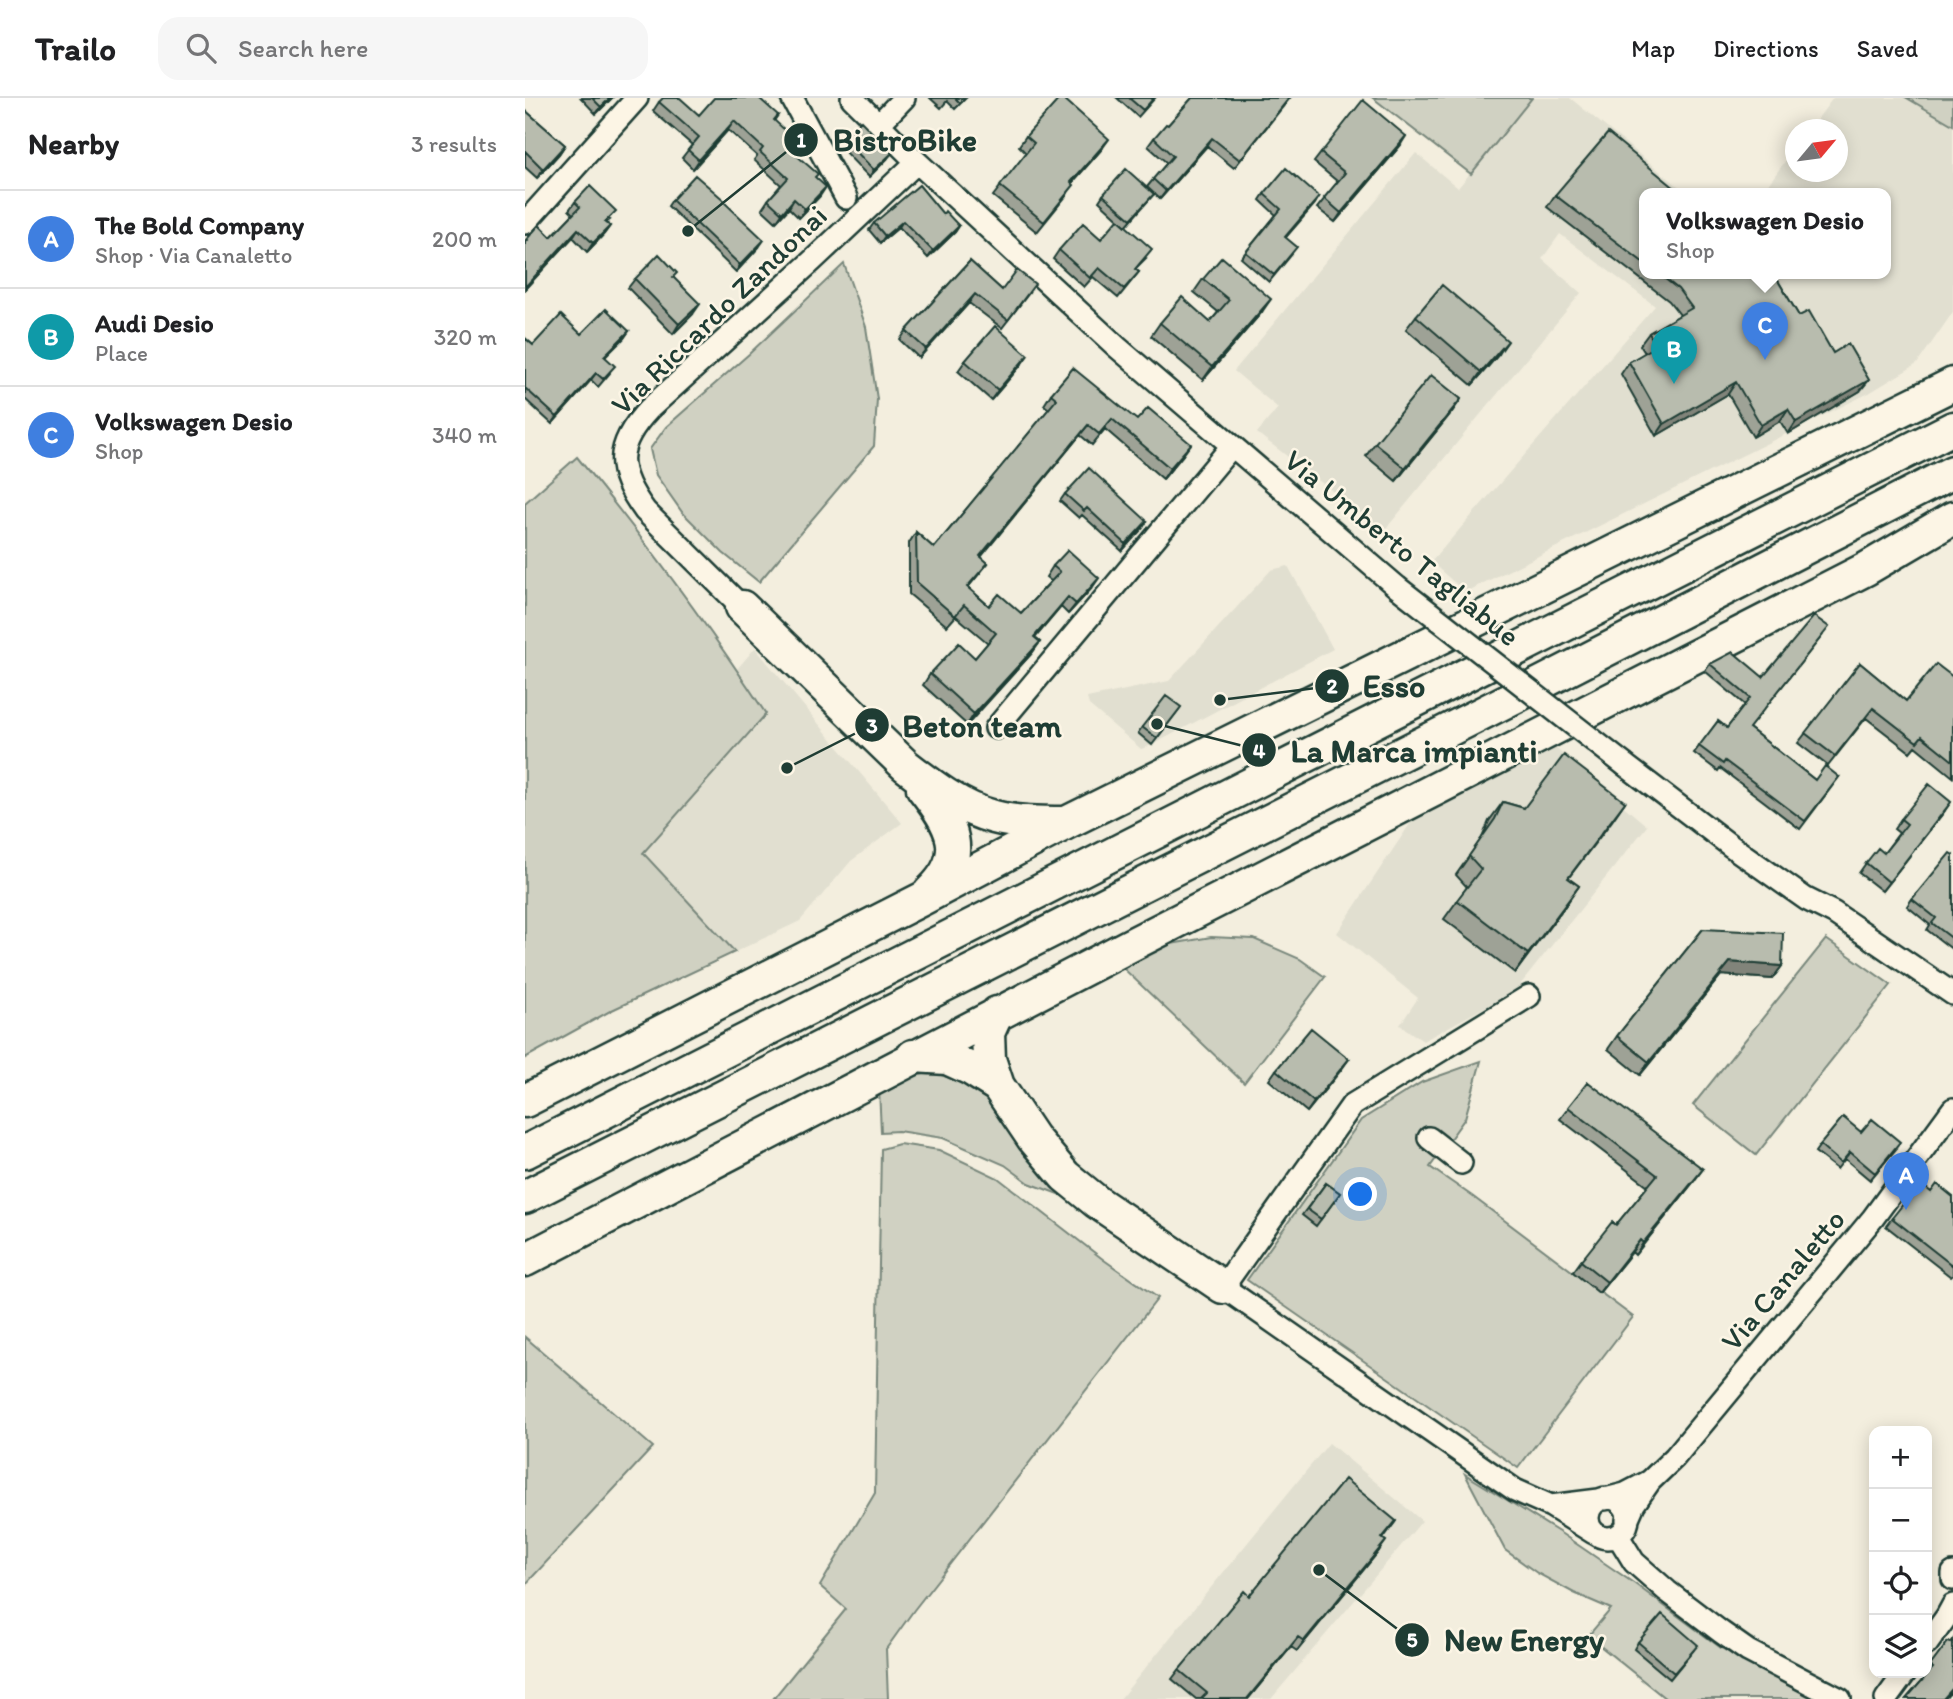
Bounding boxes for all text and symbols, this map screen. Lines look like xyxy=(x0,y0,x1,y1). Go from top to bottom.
search box xyxy=(158,17,648,80)
text: Trailo xyxy=(35,29,116,68)
icon: search xyxy=(182,29,220,67)
text: Search here xyxy=(238,32,368,64)
text: Map xyxy=(1631,34,1675,63)
text: Directions xyxy=(1713,34,1819,63)
text: Saved xyxy=(1857,34,1918,63)
callout: BistroBike xyxy=(784,114,991,167)
north arrow xyxy=(1785,119,1848,182)
text: BistroBike xyxy=(833,121,977,159)
text: Nearby xyxy=(28,125,119,162)
text: 1 xyxy=(796,127,806,152)
text: 3 results xyxy=(411,130,497,158)
popup xyxy=(1639,188,1891,279)
street label: Via Riccardo Zandonai xyxy=(603,197,835,422)
text: Volkswagen Desio xyxy=(1666,204,1864,236)
text: The Bold Company xyxy=(95,209,304,241)
text: A xyxy=(44,225,58,253)
text: 200 m xyxy=(432,225,497,253)
text: Shop xyxy=(1666,236,1715,264)
text: Shop · Via Canaletto xyxy=(95,241,292,269)
pin: C xyxy=(1742,302,1788,360)
text: Audi Desio xyxy=(95,307,214,339)
text: B xyxy=(44,323,58,351)
text: 320 m xyxy=(434,323,497,351)
pin: B xyxy=(1651,326,1697,384)
text: Place xyxy=(95,339,148,367)
text: Volkswagen Desio xyxy=(95,405,293,437)
text: C xyxy=(44,421,58,449)
text: 340 m xyxy=(432,421,497,449)
text: Shop xyxy=(95,437,143,465)
street label: Via Umberto Tagliabue xyxy=(1277,441,1528,654)
callout: Esso xyxy=(1314,660,1440,713)
text: Esso xyxy=(1363,667,1425,705)
text: 2 xyxy=(1326,673,1338,698)
callout: Beton team xyxy=(854,699,1074,752)
text: Beton team xyxy=(902,707,1062,745)
text: 3 xyxy=(866,713,878,738)
callout: La Marca impianti xyxy=(1242,724,1551,777)
text: La Marca impianti xyxy=(1291,732,1537,770)
text: 4 xyxy=(1253,738,1266,763)
pin: A xyxy=(1883,1152,1929,1210)
your location xyxy=(1343,1177,1377,1211)
street label: Via Canaletto xyxy=(1713,1201,1853,1358)
map controls xyxy=(1869,1426,1932,1678)
button: + xyxy=(1869,1426,1932,1489)
button: − xyxy=(1869,1489,1932,1552)
button: locate xyxy=(1869,1552,1932,1615)
callout: New Energy xyxy=(1395,1613,1618,1666)
button: layers xyxy=(1869,1615,1932,1678)
text: New Energy xyxy=(1444,1621,1605,1659)
text: 5 xyxy=(1406,1627,1418,1652)

